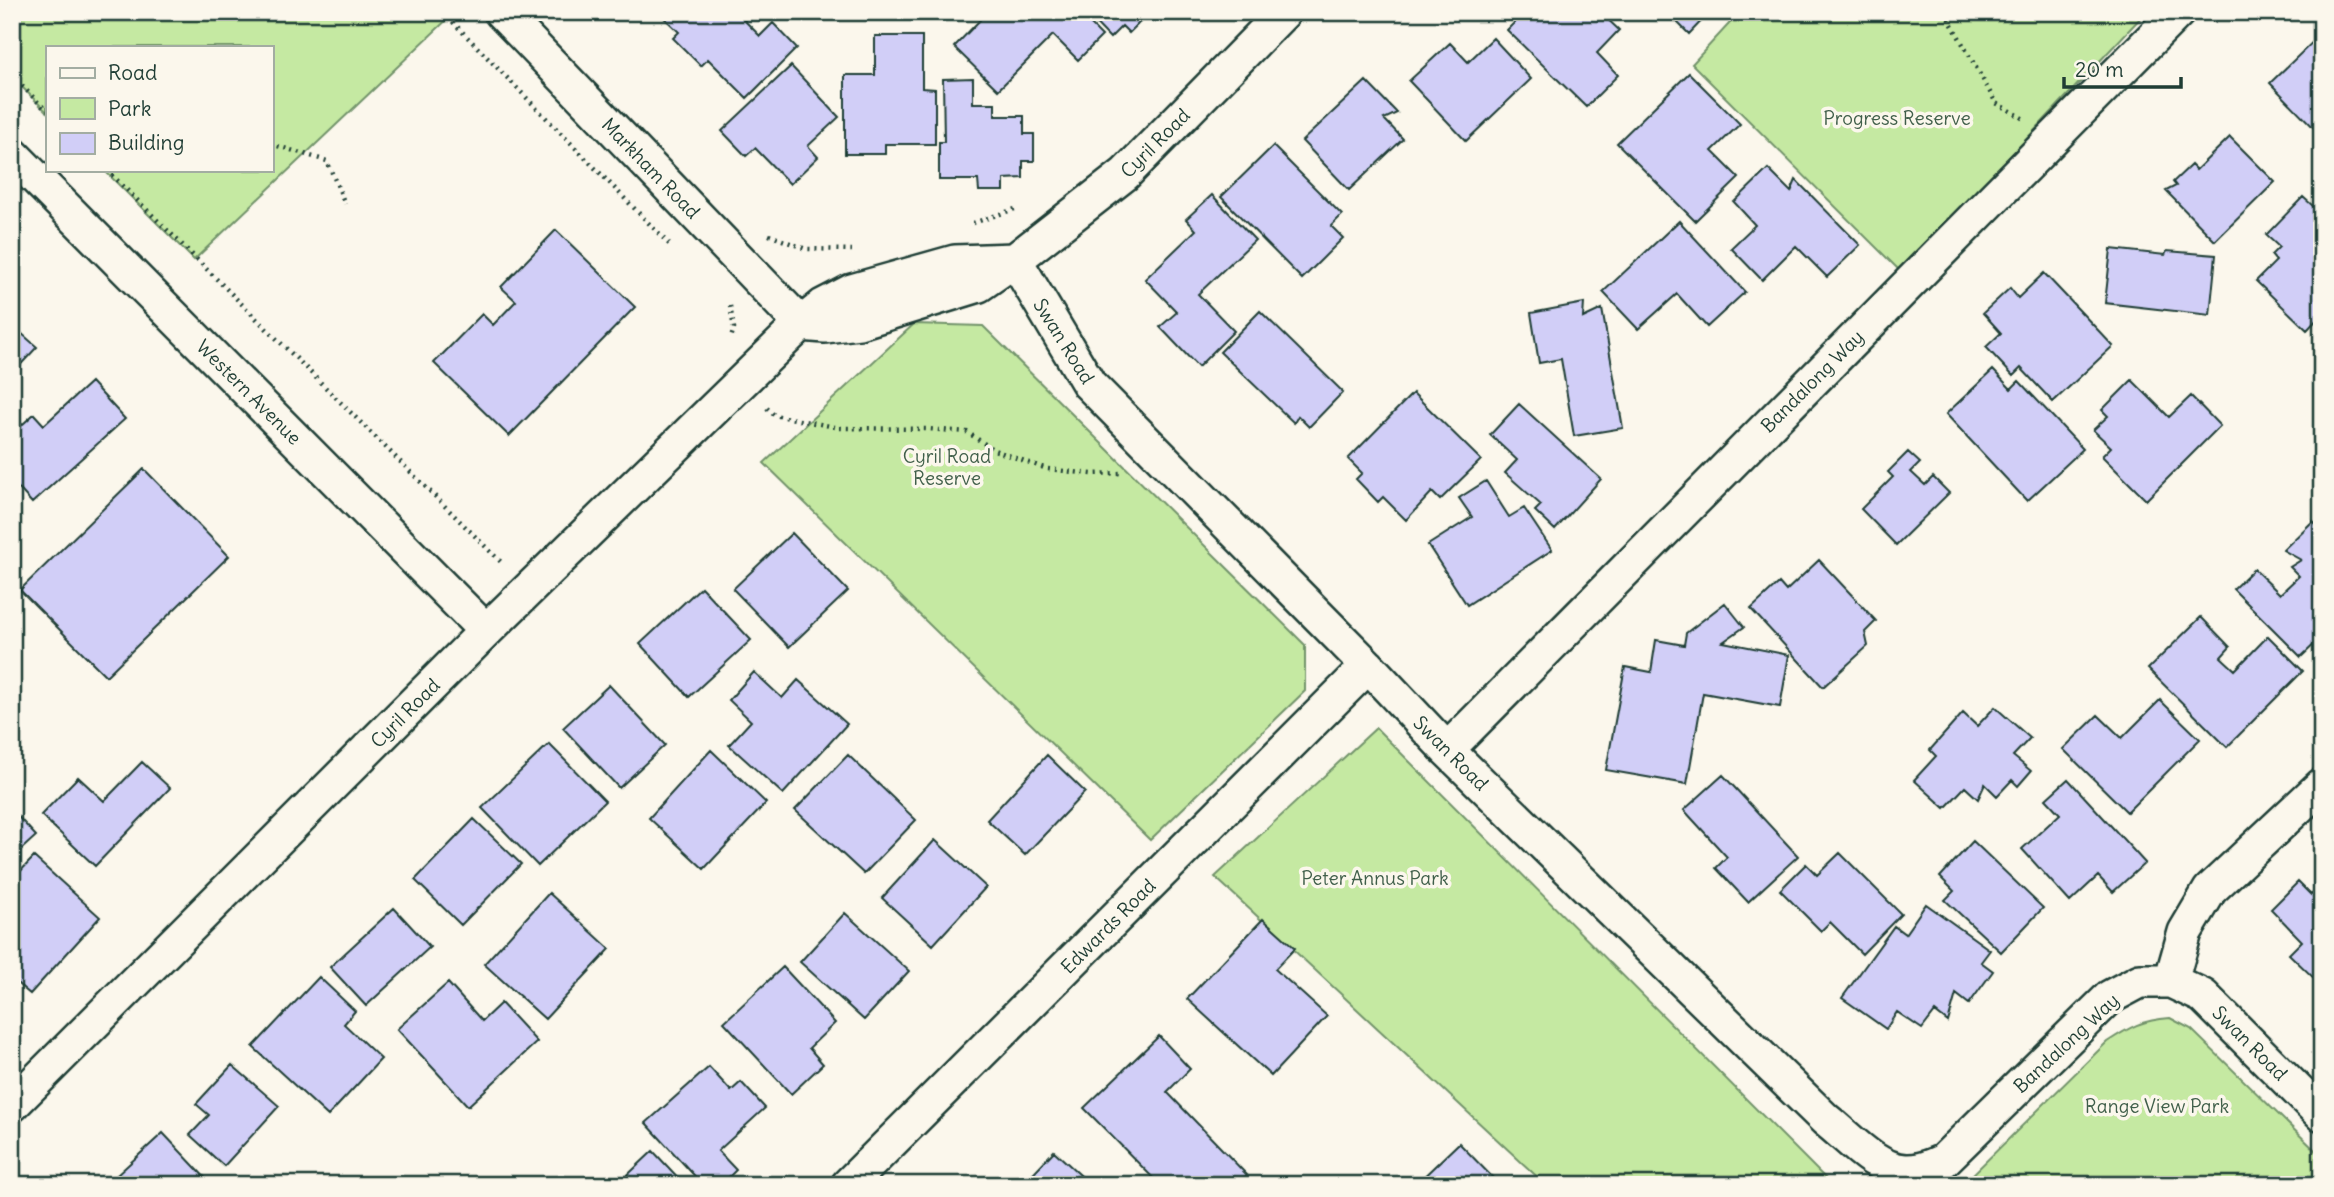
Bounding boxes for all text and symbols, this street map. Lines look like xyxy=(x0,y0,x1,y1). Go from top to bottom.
legend xyxy=(46,46,273,172)
scale bar xyxy=(2064,46,2182,90)
text: 20 m xyxy=(2075,56,2124,83)
text: Road xyxy=(108,59,157,86)
text: Park xyxy=(108,95,151,122)
street label: Cyril Road xyxy=(1115,103,1195,183)
park label: Progress Reserve xyxy=(1823,106,1971,130)
street label: Markham Road xyxy=(597,113,705,223)
text: Building xyxy=(108,129,184,156)
street label: Swan Road xyxy=(1028,294,1100,388)
street label: Bandalong Way xyxy=(1756,325,1868,437)
street label: Western Avenue xyxy=(191,334,307,450)
park label: Cyril Road Reserve xyxy=(903,444,991,490)
street label: Cyril Road xyxy=(365,673,445,753)
street label: Swan Road xyxy=(1408,710,1494,796)
park label: Peter Annus Park xyxy=(1301,866,1449,890)
street label: Edwards Road xyxy=(1056,874,1160,978)
street label: Bandalong Way xyxy=(2008,988,2124,1098)
street label: Swan Road xyxy=(2207,1000,2293,1086)
park label: Range View Park xyxy=(2085,1094,2229,1118)

